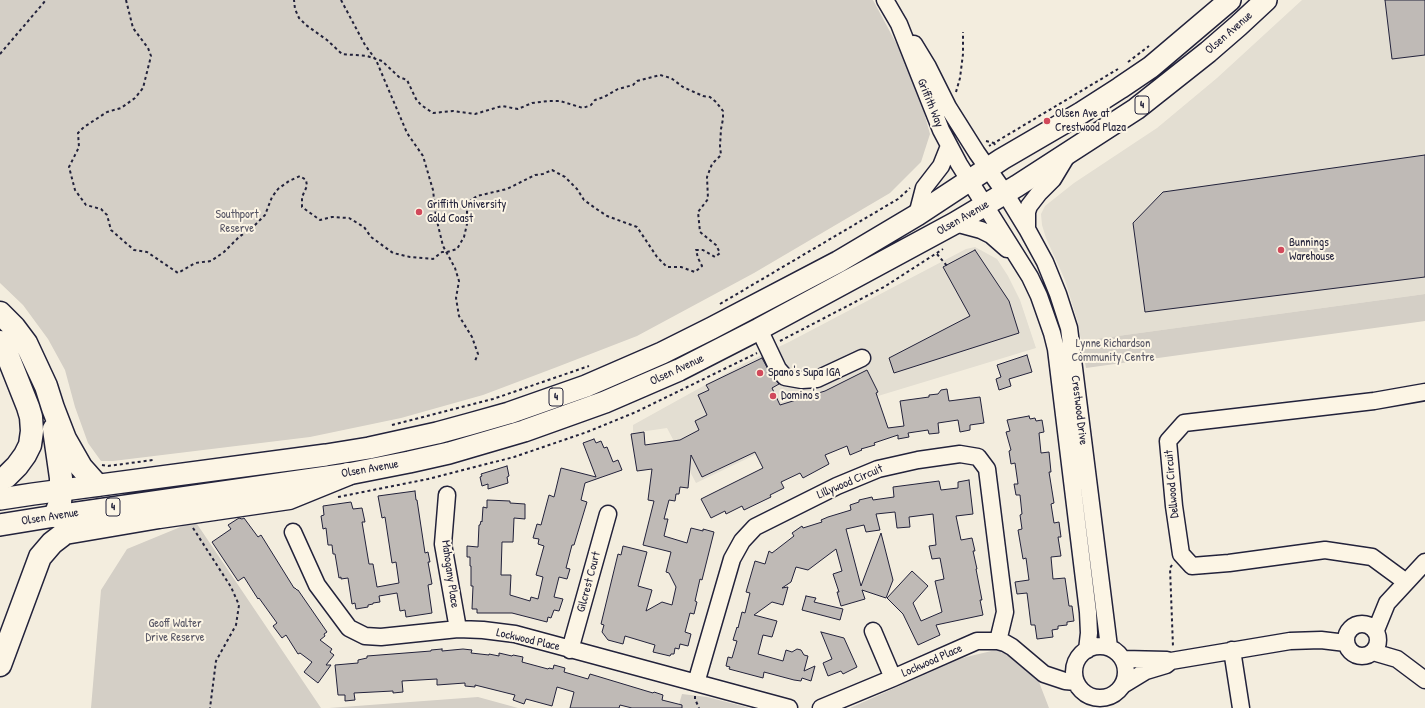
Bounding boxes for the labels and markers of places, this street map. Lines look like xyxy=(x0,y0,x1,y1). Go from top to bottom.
place label: Olsen Ave at Crestwood Plaza xyxy=(1055,107,1126,135)
marker: Olsen Ave at Crestwood Plaza xyxy=(1042,116,1052,126)
place label: Griffith University Gold Coast xyxy=(427,198,506,226)
marker: Griffith University Gold Coast xyxy=(414,207,424,217)
place label: Bunnings Warehouse xyxy=(1289,236,1335,264)
marker: Bunnings Warehouse xyxy=(1276,245,1286,255)
place label: Spano's Supa IGA xyxy=(768,366,840,380)
marker: Spano's Supa IGA xyxy=(755,368,765,378)
place label: Domino's xyxy=(781,389,819,403)
marker: Domino's xyxy=(768,391,778,401)

